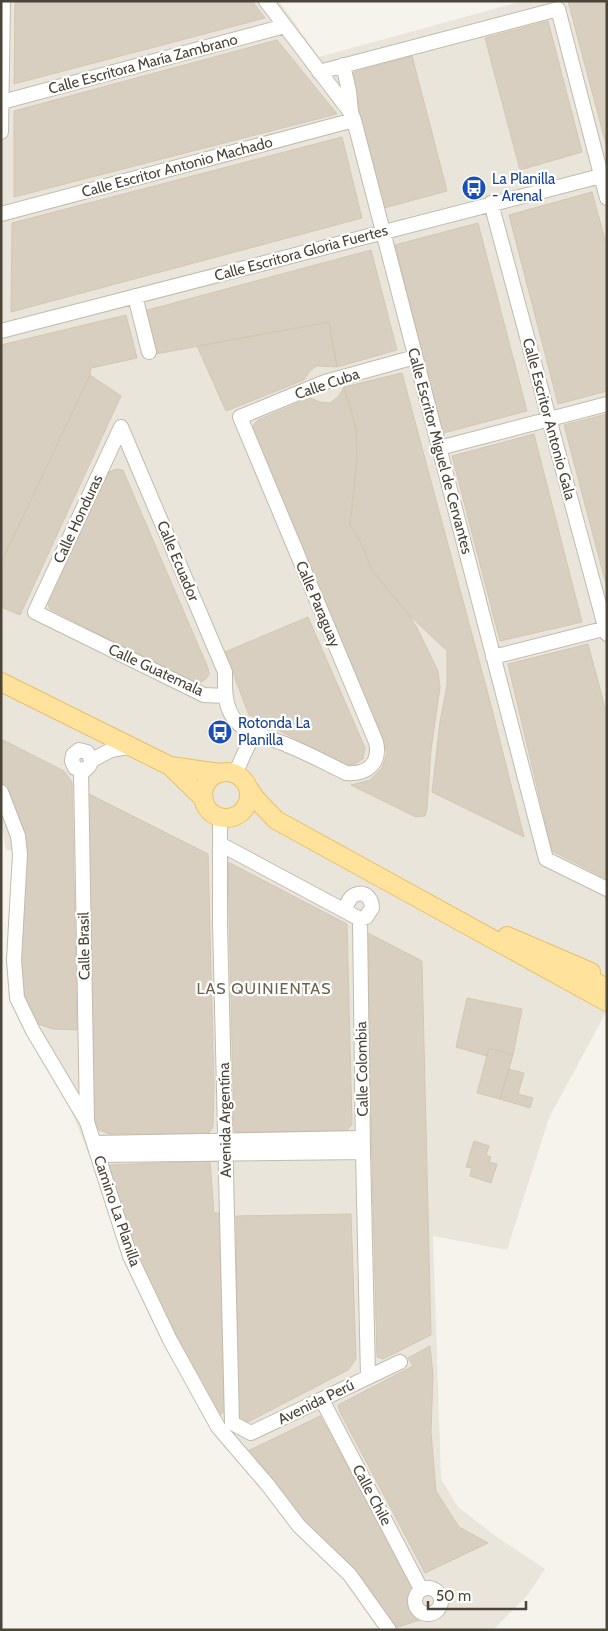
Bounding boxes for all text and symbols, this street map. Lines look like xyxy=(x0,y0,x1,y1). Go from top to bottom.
street label: Calle Escritora María Zambrano xyxy=(46,30,240,98)
street label: Calle Escritor Antonio Machado xyxy=(80,133,274,201)
place label: La Planilla - Arenal xyxy=(492,170,556,205)
bus stop icon: La Planilla - Arenal xyxy=(461,175,487,201)
street label: Calle Escritora Gloria Fuertes xyxy=(212,221,390,285)
street label: Calle Escritor Antonio Gala xyxy=(519,336,580,503)
street label: Calle Escritor Miguel de Cervantes xyxy=(404,346,476,556)
street label: Calle Cuba xyxy=(292,364,362,403)
street label: Calle Honduras xyxy=(50,472,106,566)
street label: Calle Ecuador xyxy=(153,518,203,604)
street label: Calle Paraguay xyxy=(292,558,344,650)
street label: Calle Guatemala xyxy=(105,640,207,700)
place label: Rotonda La Planilla xyxy=(238,714,311,749)
bus stop icon: Rotonda La Planilla xyxy=(207,719,233,745)
street label: Calle Brasil xyxy=(74,911,94,980)
district label: LAS QUINIENTAS xyxy=(196,979,332,998)
street label: Calle Colombia xyxy=(352,1020,372,1117)
street label: Avenida Argentína xyxy=(215,1061,235,1178)
street label: Camino La Planilla xyxy=(90,1153,145,1270)
street label: Avenida Perú xyxy=(275,1376,357,1428)
street label: Calle Chile xyxy=(349,1462,396,1529)
scale bar xyxy=(428,1578,526,1610)
text: 50 m xyxy=(436,1587,471,1605)

